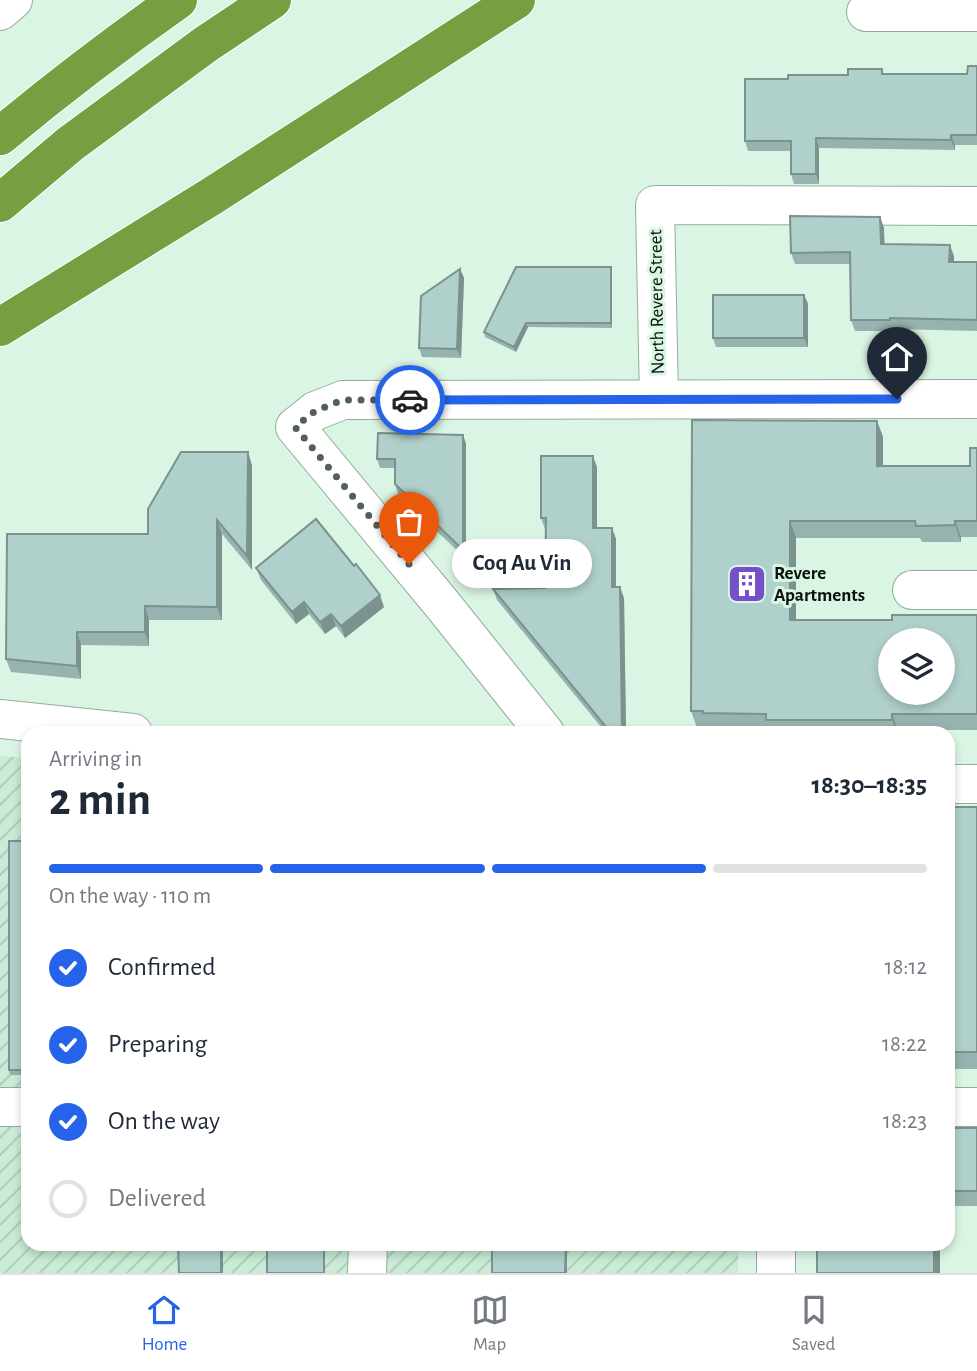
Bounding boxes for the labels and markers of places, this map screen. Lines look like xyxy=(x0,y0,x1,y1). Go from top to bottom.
pin xyxy=(867,327,927,399)
pin xyxy=(379,492,439,564)
callout: Coq Au Vin xyxy=(451,540,591,588)
building icon: Revere Apartments xyxy=(726,563,768,605)
place label: Revere Apartments xyxy=(774,564,865,605)

